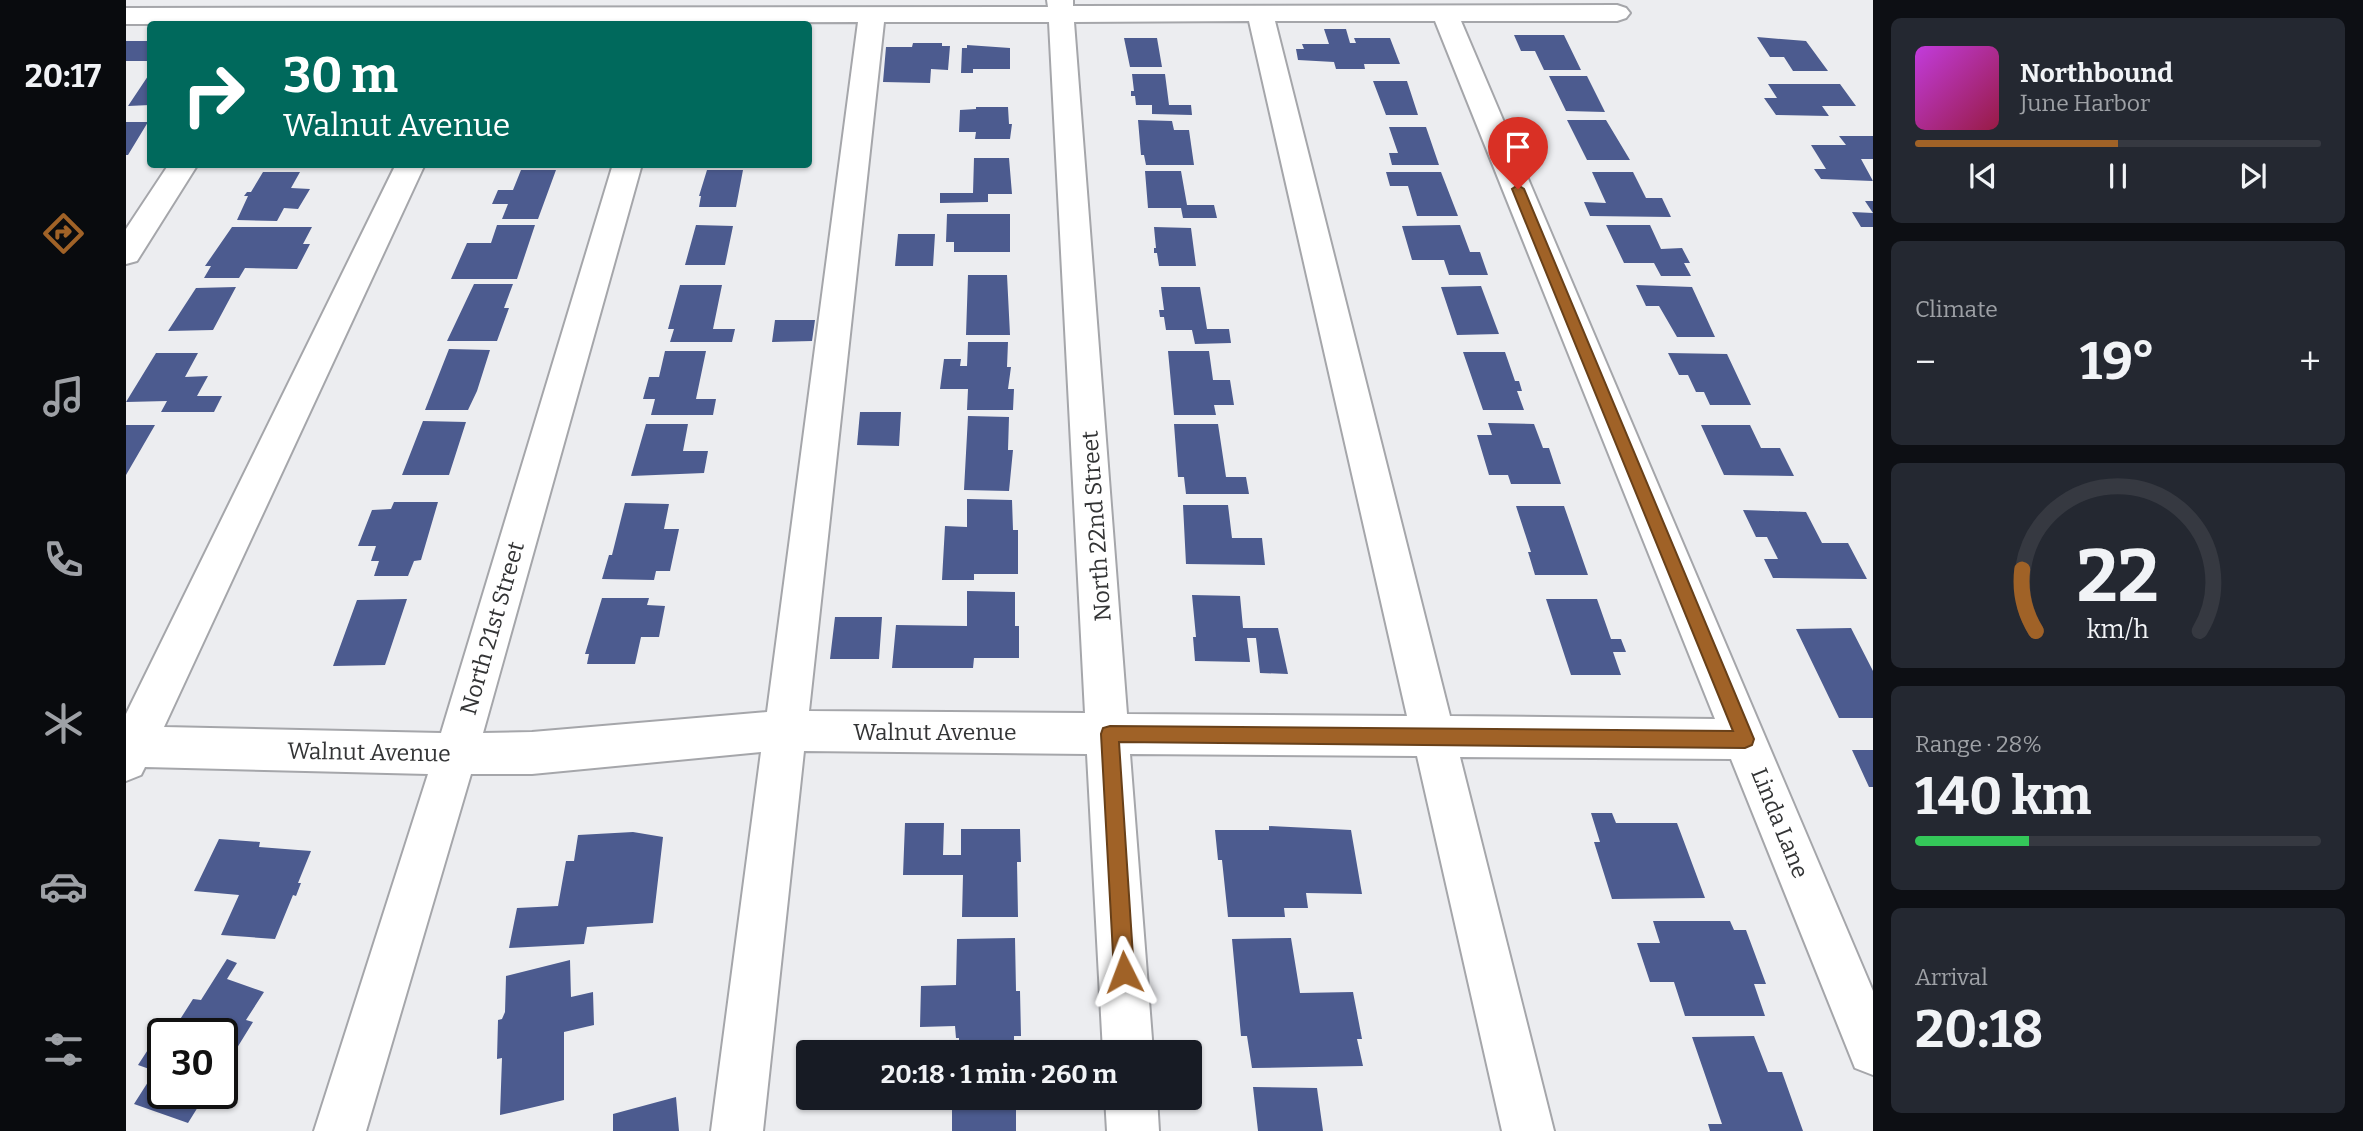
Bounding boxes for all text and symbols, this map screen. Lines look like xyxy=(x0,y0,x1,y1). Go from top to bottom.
text: 30 m xyxy=(283,46,398,105)
icon: right xyxy=(168,49,259,140)
text: 20:17 xyxy=(25,57,101,95)
text: Northbound xyxy=(2020,58,2173,89)
text: June Harbor xyxy=(2020,89,2150,117)
text: Walnut Avenue xyxy=(283,106,510,144)
pin xyxy=(1488,117,1548,189)
icon: arrive xyxy=(1499,128,1537,166)
icon: previous xyxy=(1964,157,2002,195)
icon: pause xyxy=(2099,157,2137,195)
icon: next xyxy=(2234,157,2272,195)
icon: directions xyxy=(39,209,88,258)
text: Climate xyxy=(1915,295,1998,323)
text: 19° xyxy=(2080,330,2155,393)
text: − xyxy=(1915,339,1936,385)
text: + xyxy=(2299,339,2321,385)
icon: music xyxy=(39,372,88,421)
street label: North 22nd Street xyxy=(1075,430,1117,622)
text: 22 xyxy=(2077,534,2159,621)
icon: phone xyxy=(39,535,88,584)
street label: North 21st Street xyxy=(454,538,530,718)
text: km/h xyxy=(2087,615,2149,645)
icon: climate xyxy=(39,699,88,748)
street label: Walnut Avenue xyxy=(853,718,1017,746)
text: Range · 28% xyxy=(1915,730,2042,758)
street label: Walnut Avenue xyxy=(287,737,451,767)
street label: Linda Lane xyxy=(1745,764,1815,882)
text: 140 km xyxy=(1915,765,2091,828)
icon: car xyxy=(39,862,88,911)
position arrow xyxy=(1087,935,1161,1009)
text: Arrival xyxy=(1915,963,1988,991)
text: 20:18 xyxy=(1915,998,2043,1061)
speed limit sign: 30 xyxy=(147,1018,238,1109)
icon: filters xyxy=(39,1025,88,1074)
text: 20:18 · 1 min · 260 m xyxy=(881,1059,1117,1090)

